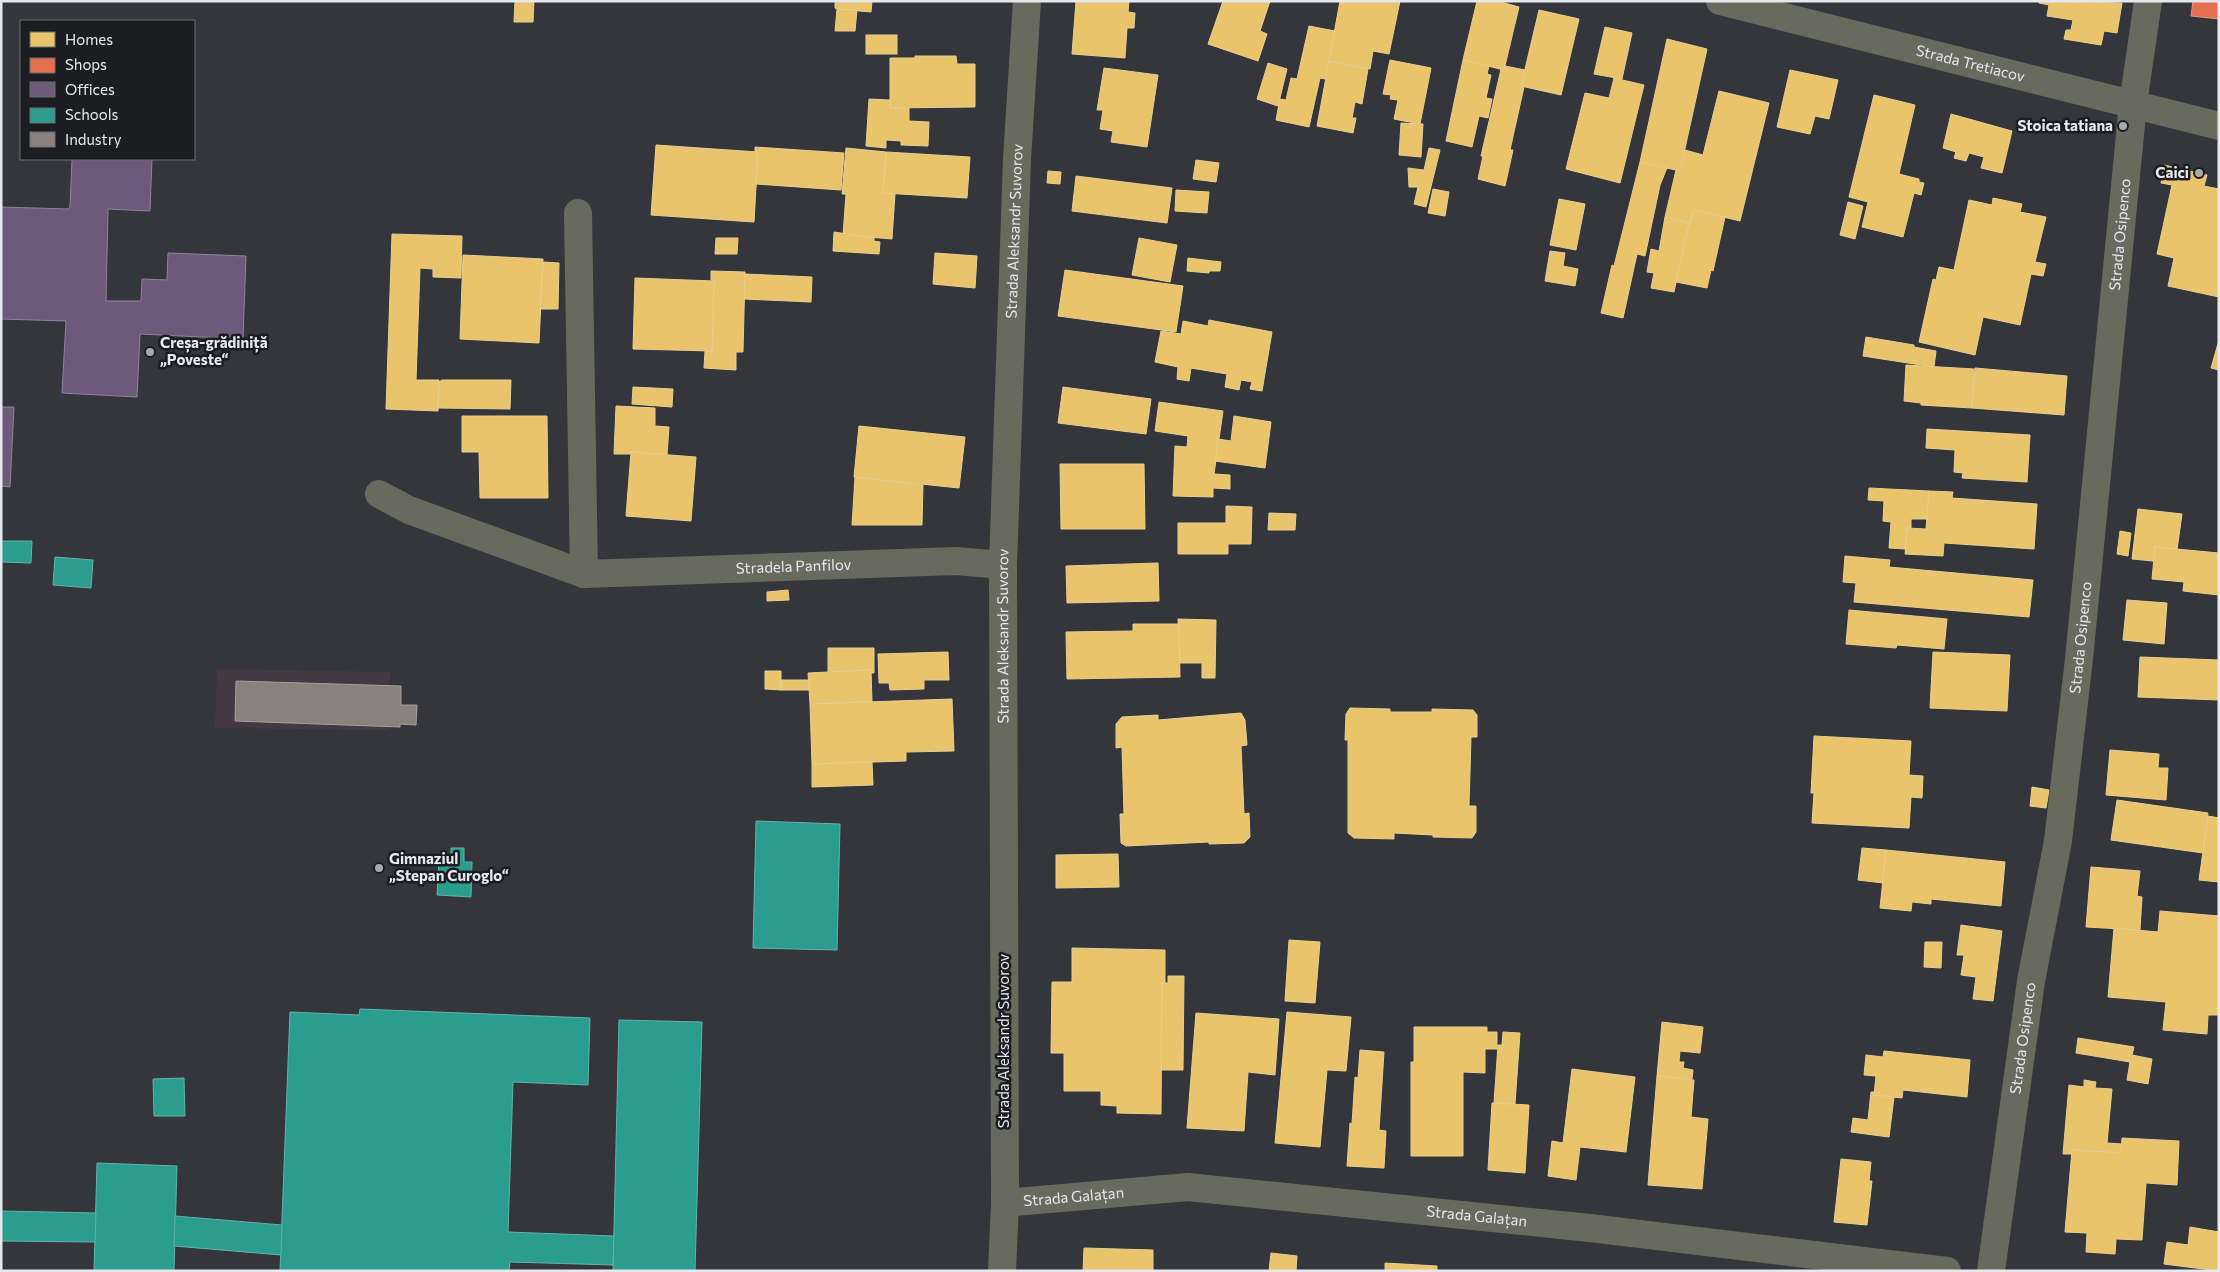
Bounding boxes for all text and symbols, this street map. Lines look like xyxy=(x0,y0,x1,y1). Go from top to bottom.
legend xyxy=(20,20,195,160)
text: Homes xyxy=(65,30,113,48)
street label: Strada Tretiacov xyxy=(1914,40,2027,85)
text: Shops xyxy=(65,55,107,73)
text: Offices xyxy=(65,80,115,98)
text: Schools xyxy=(65,105,119,123)
place label: Stoica tatiana xyxy=(2017,116,2113,134)
marker: Stoica tatiana xyxy=(2117,120,2129,132)
text: Industry xyxy=(65,130,122,148)
street label: Strada Aleksandr Suvorov xyxy=(1002,143,1026,319)
place label: Caici xyxy=(2155,163,2189,181)
marker: Caici xyxy=(2193,167,2205,179)
street label: Strada Osipenco xyxy=(2105,177,2134,291)
place label: Creșa-grădiniță „Poveste“ xyxy=(160,333,268,368)
marker: Creșa-grădiniță „Poveste“ xyxy=(144,346,156,358)
street label: Strada Aleksandr Suvorov xyxy=(993,548,1012,723)
street label: Stradela Panfilov xyxy=(735,555,852,577)
street label: Strada Osipenco xyxy=(2065,581,2094,695)
place label: Gimnaziul „Stepan Curoglo“ xyxy=(389,849,509,884)
marker: Gimnaziul „Stepan Curoglo“ xyxy=(373,862,385,874)
street label: Strada Aleksandr Suvorov xyxy=(994,953,1012,1128)
street label: Strada Osipenco xyxy=(2006,981,2039,1095)
street label: Strada Galațan xyxy=(1023,1183,1125,1209)
street label: Strada Galațan xyxy=(1426,1201,1528,1230)

